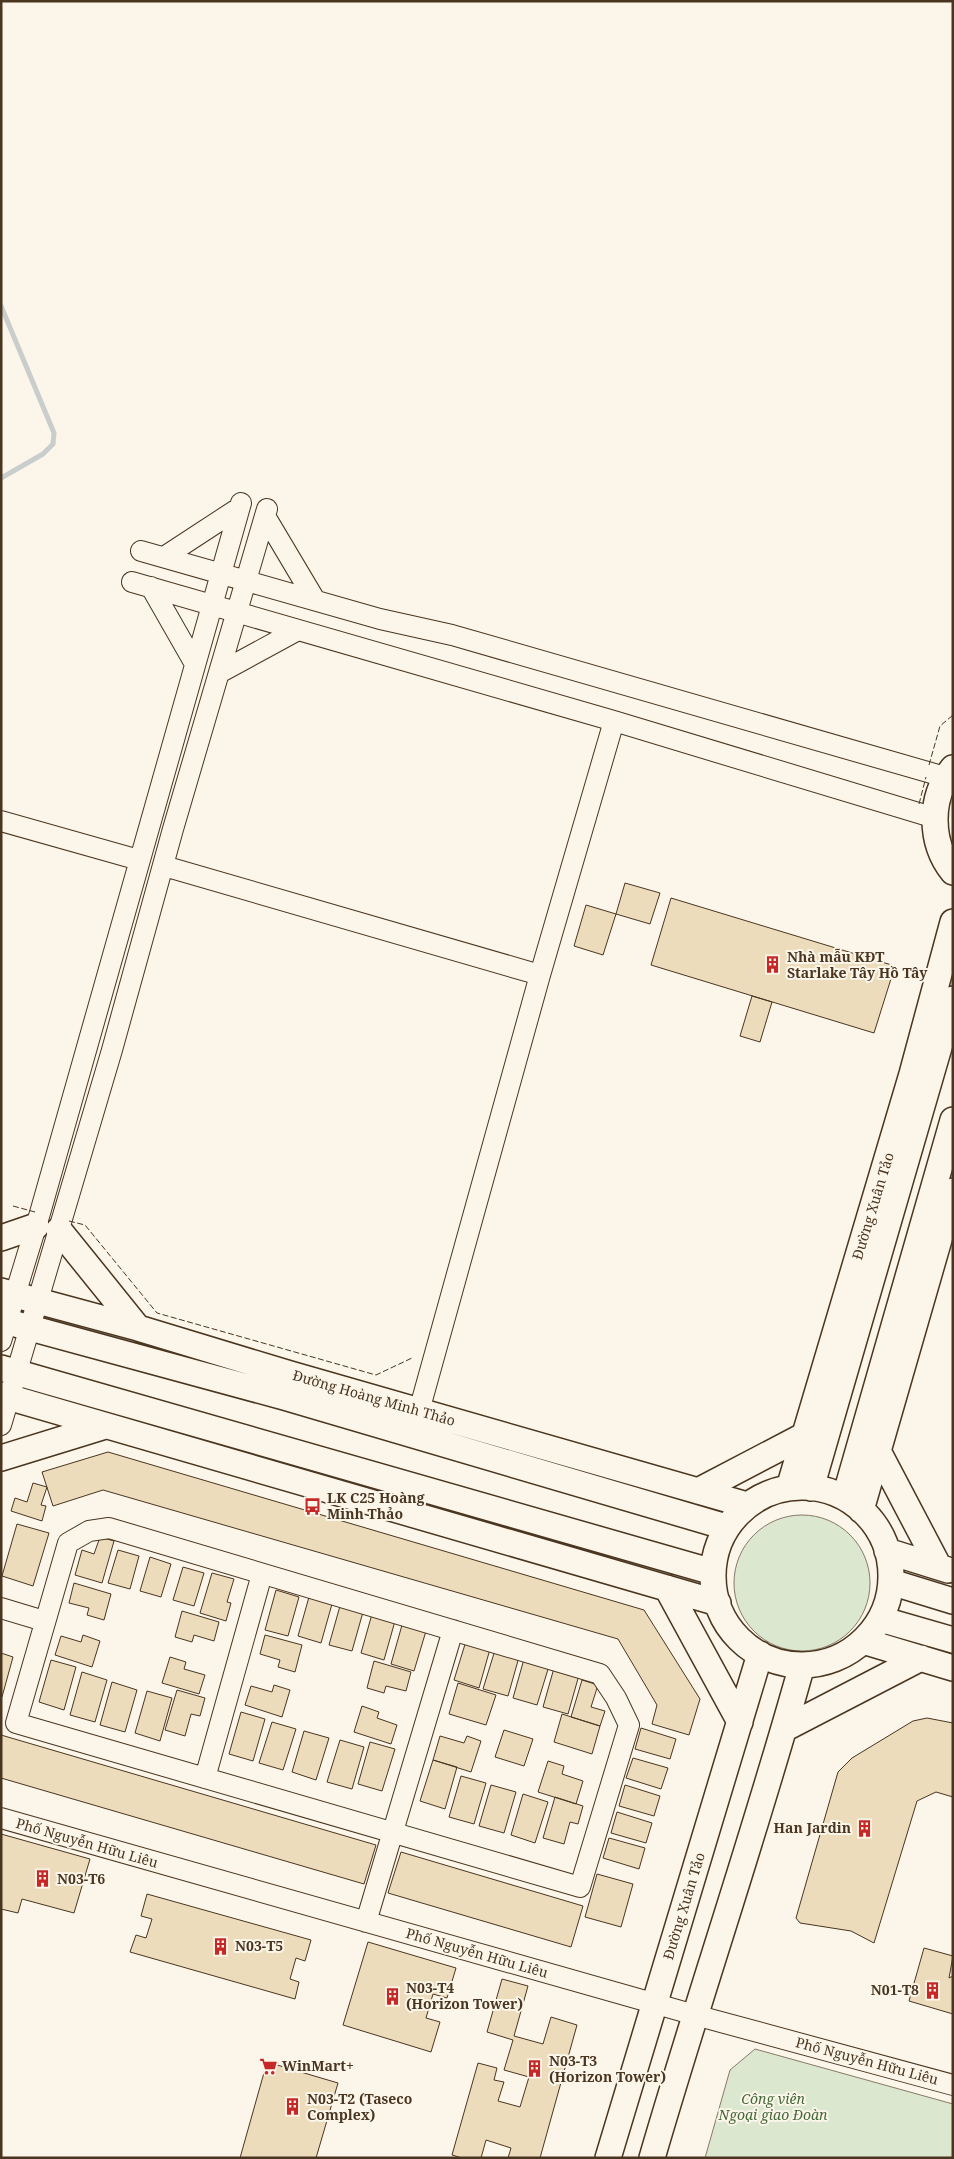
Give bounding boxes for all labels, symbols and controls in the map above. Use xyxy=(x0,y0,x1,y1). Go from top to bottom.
place label: Nhà mẫu KĐT Starlake Tây Hồ Tây xyxy=(787,947,928,982)
building icon: Nhà mẫu KĐT Starlake Tây Hồ Tây xyxy=(763,955,783,975)
street label: Đường Xuân Tảo xyxy=(847,1150,898,1262)
street label: Đường Hoàng Minh Thảo xyxy=(291,1365,458,1430)
place label: LK C25 Hoàng Minh Thảo xyxy=(327,1488,425,1523)
bus stop icon: LK C25 Hoàng Minh Thảo xyxy=(303,1496,323,1516)
street label: Phố Nguyễn Hữu Liêu xyxy=(14,1813,160,1872)
place label: Han Jardin xyxy=(774,1818,851,1837)
building icon: Han Jardin xyxy=(855,1818,875,1838)
street label: Đường Xuân Tảo xyxy=(658,1850,709,1962)
building icon: N03-T6 xyxy=(33,1869,53,1889)
place label: N03-T6 xyxy=(57,1869,105,1888)
street label: Phố Nguyễn Hữu Liêu xyxy=(404,1923,550,1982)
building icon: N03-T5 xyxy=(211,1936,231,1956)
place label: N03-T5 xyxy=(235,1936,283,1955)
place label: N03-T4 (Horizon Tower) xyxy=(406,1978,523,2013)
place label: N01-T8 xyxy=(871,1980,919,1999)
building icon: N01-T8 xyxy=(923,1980,943,2000)
building icon: N03-T4 (Horizon Tower) xyxy=(382,1986,402,2006)
street label: Phố Nguyễn Hữu Liêu xyxy=(794,2032,941,2089)
place label: N03-T3 (Horizon Tower) xyxy=(549,2051,666,2086)
supermarket icon: WinMart+ xyxy=(258,2056,278,2076)
place label: WinMart+ xyxy=(282,2056,354,2075)
building icon: N03-T3 (Horizon Tower) xyxy=(525,2059,545,2079)
place label: N03-T2 (Taseco Complex) xyxy=(307,2089,412,2124)
park label: Công viên Ngoại giao Đoàn xyxy=(717,2089,828,2124)
building icon: N03-T2 (Taseco Complex) xyxy=(283,2097,303,2117)

